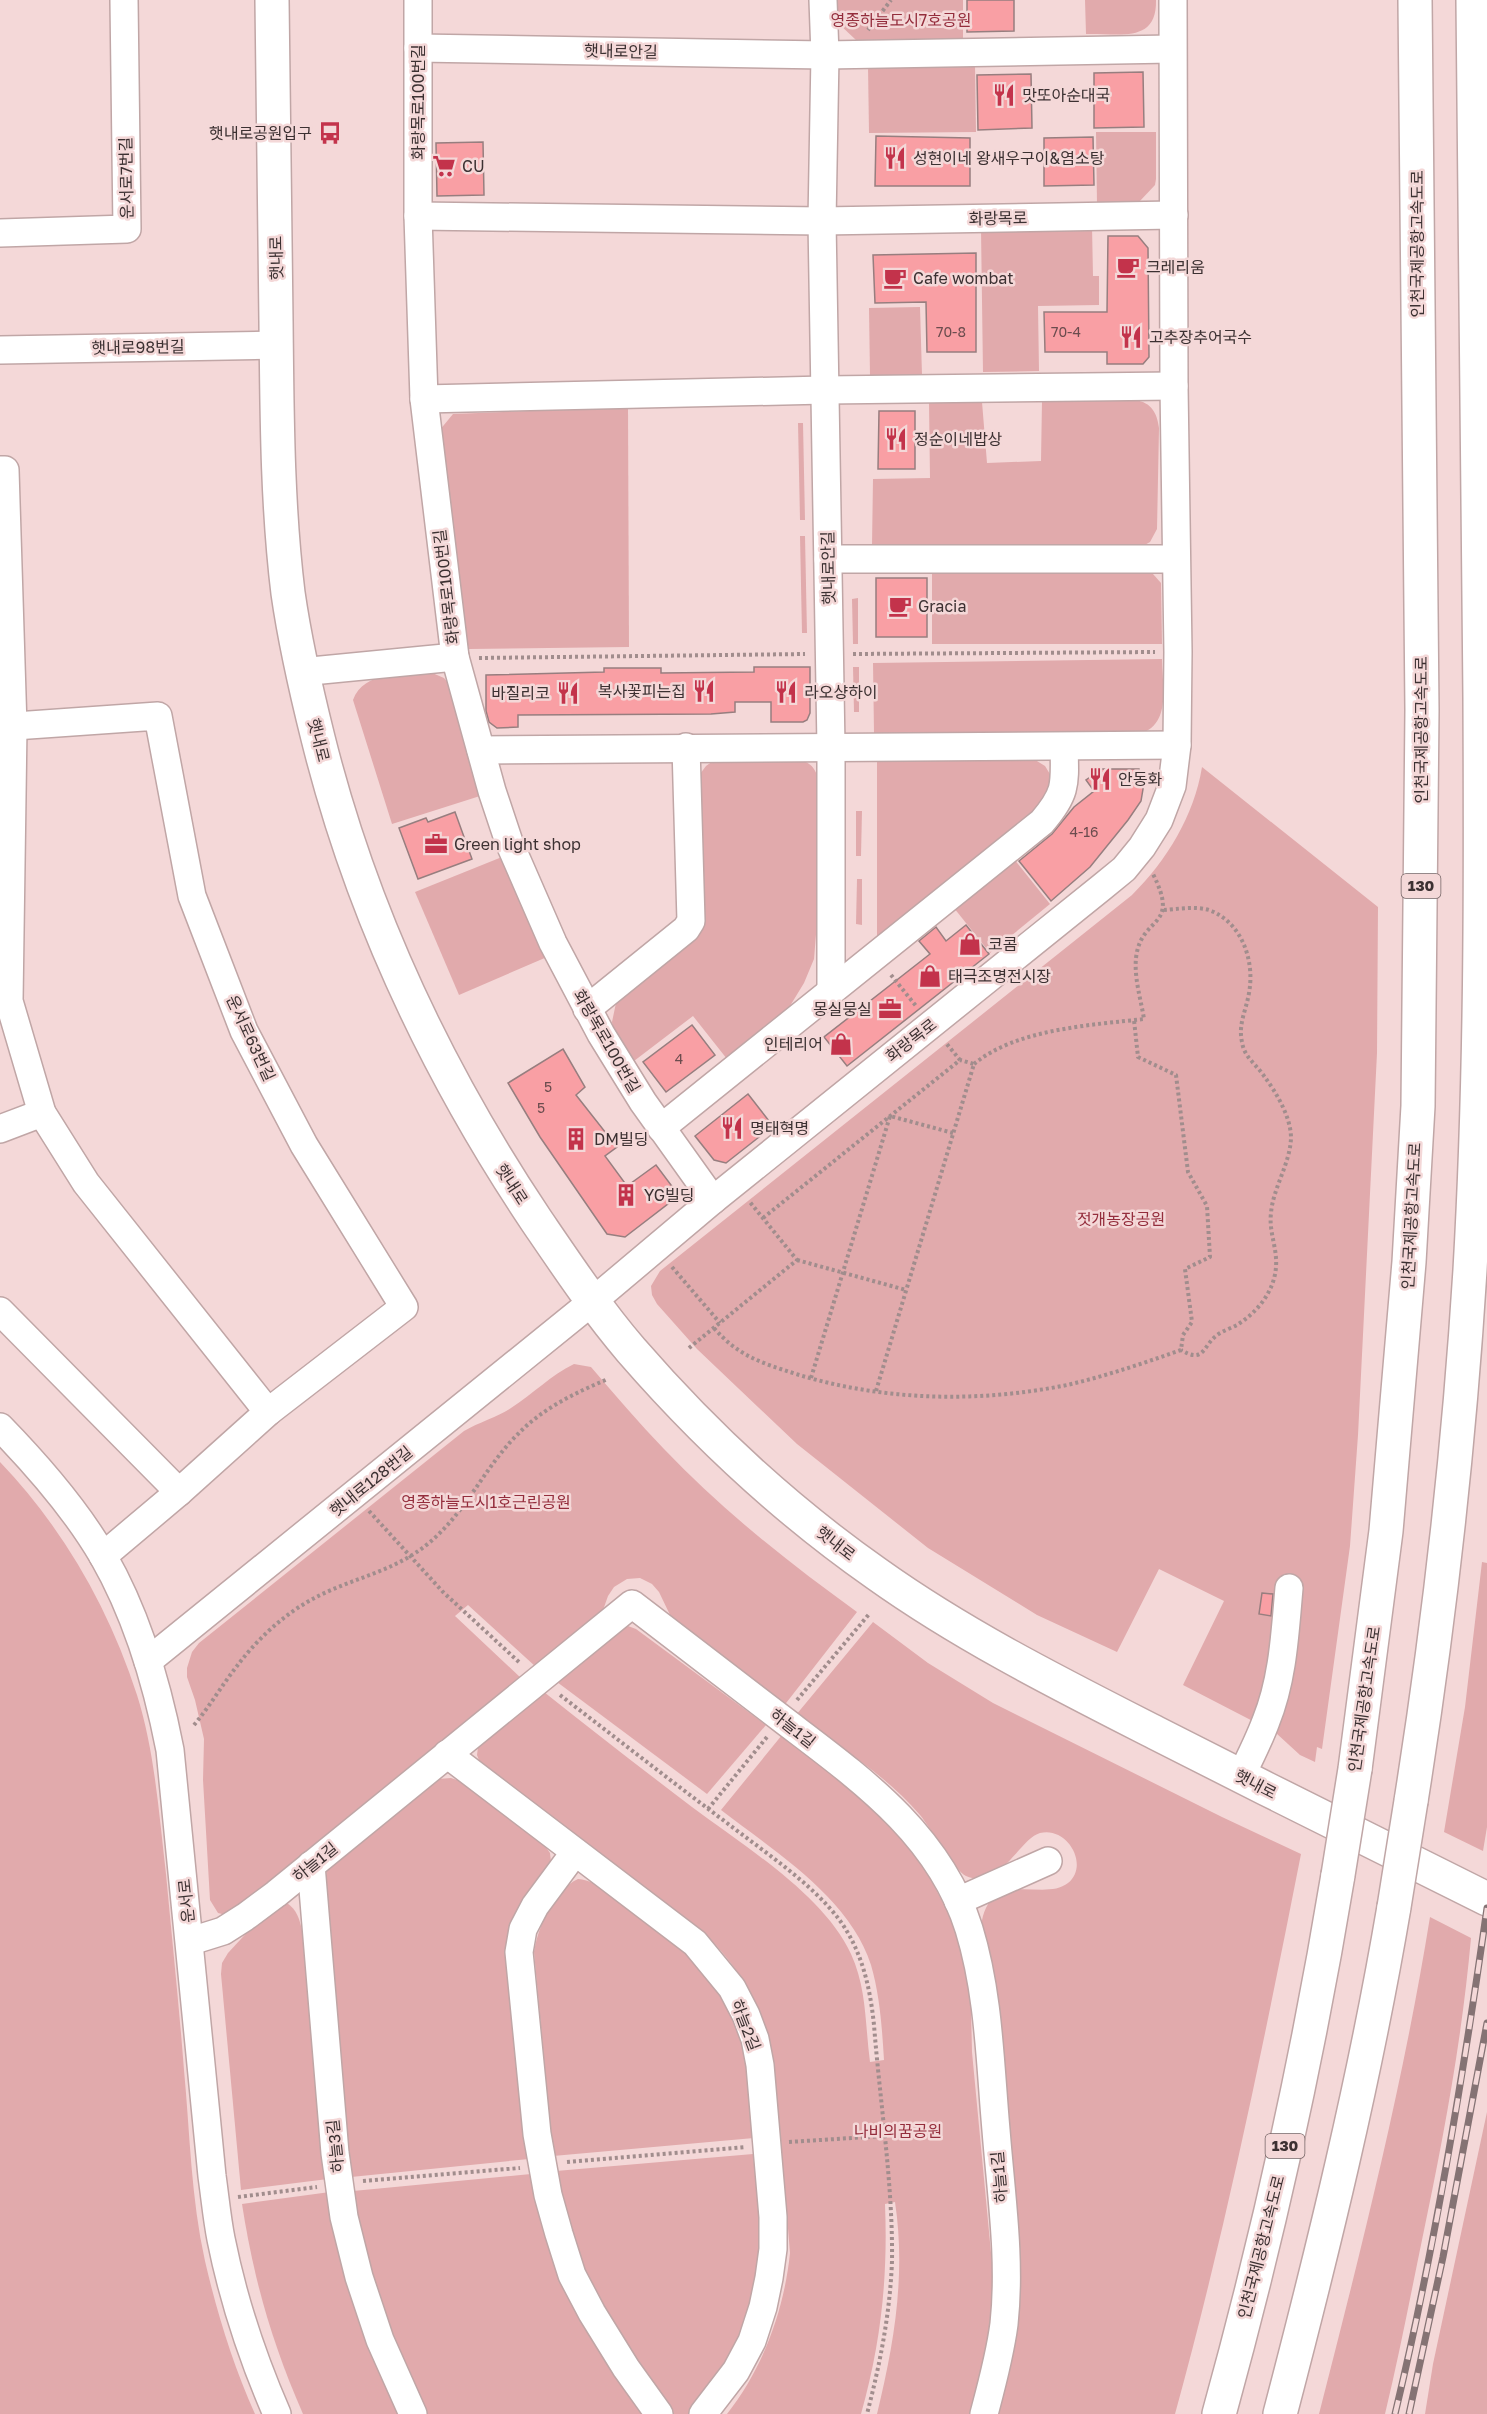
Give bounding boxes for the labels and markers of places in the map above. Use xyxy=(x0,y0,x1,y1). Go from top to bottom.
restaurant icon: 맛또아순대국 xyxy=(991,82,1017,108)
place label: 맛또아순대국 xyxy=(1022,85,1110,105)
bus stop icon: 햇내로공원입구 xyxy=(317,120,343,146)
place label: 햇내로공원입구 xyxy=(209,123,312,143)
restaurant icon: 성현이네 왕새우구이&염소탕 xyxy=(882,145,908,171)
place label: 성현이네 왕새우구이&염소탕 xyxy=(913,148,1105,168)
supermarket icon: CU xyxy=(431,153,457,179)
place label: CU xyxy=(462,156,485,176)
cafe icon: 크레리움 xyxy=(1115,254,1141,280)
place label: 크레리움 xyxy=(1146,257,1205,277)
cafe icon: Cafe wombat xyxy=(882,265,908,291)
place label: Cafe wombat xyxy=(913,268,1014,288)
restaurant icon: 고추장추어국수 xyxy=(1118,324,1144,350)
place label: 고추장추어국수 xyxy=(1149,327,1252,347)
restaurant icon: 정순이네밥상 xyxy=(883,426,909,452)
place label: 정순이네밥상 xyxy=(914,429,1003,449)
cafe icon: Gracia xyxy=(887,593,913,619)
place label: Gracia xyxy=(918,596,966,616)
restaurant icon: 복사꽃피는집 xyxy=(691,678,717,704)
restaurant icon: 라오샹하이 xyxy=(773,679,799,705)
restaurant icon: 바질리코 xyxy=(555,680,581,706)
place label: 복사꽃피는집 xyxy=(598,681,686,701)
place label: 라오샹하이 xyxy=(804,682,878,702)
place label: 바질리코 xyxy=(491,683,550,703)
restaurant icon: 안동화 xyxy=(1087,766,1113,792)
place label: 안동화 xyxy=(1118,769,1162,789)
office icon: Green light shop xyxy=(423,831,449,857)
place label: Green light shop xyxy=(454,834,581,854)
shop icon: 코콤 xyxy=(957,931,983,957)
place label: 코콤 xyxy=(988,934,1017,954)
shop icon: 태극조명전시장 xyxy=(917,963,943,989)
place label: 태극조명전시장 xyxy=(948,966,1051,986)
office icon: 몽실뭉실 xyxy=(877,996,903,1022)
place label: 몽실뭉실 xyxy=(813,999,872,1019)
shop icon: 인테리어 xyxy=(828,1031,854,1057)
place label: 인테리어 xyxy=(764,1034,823,1054)
restaurant icon: 명태혁명 xyxy=(719,1115,745,1141)
place label: 명태혁명 xyxy=(750,1118,809,1138)
building icon: DM빌딩 xyxy=(563,1126,589,1152)
place label: DM빌딩 xyxy=(594,1129,648,1149)
building icon: YG빌딩 xyxy=(613,1182,639,1208)
place label: YG빌딩 xyxy=(644,1185,694,1205)

